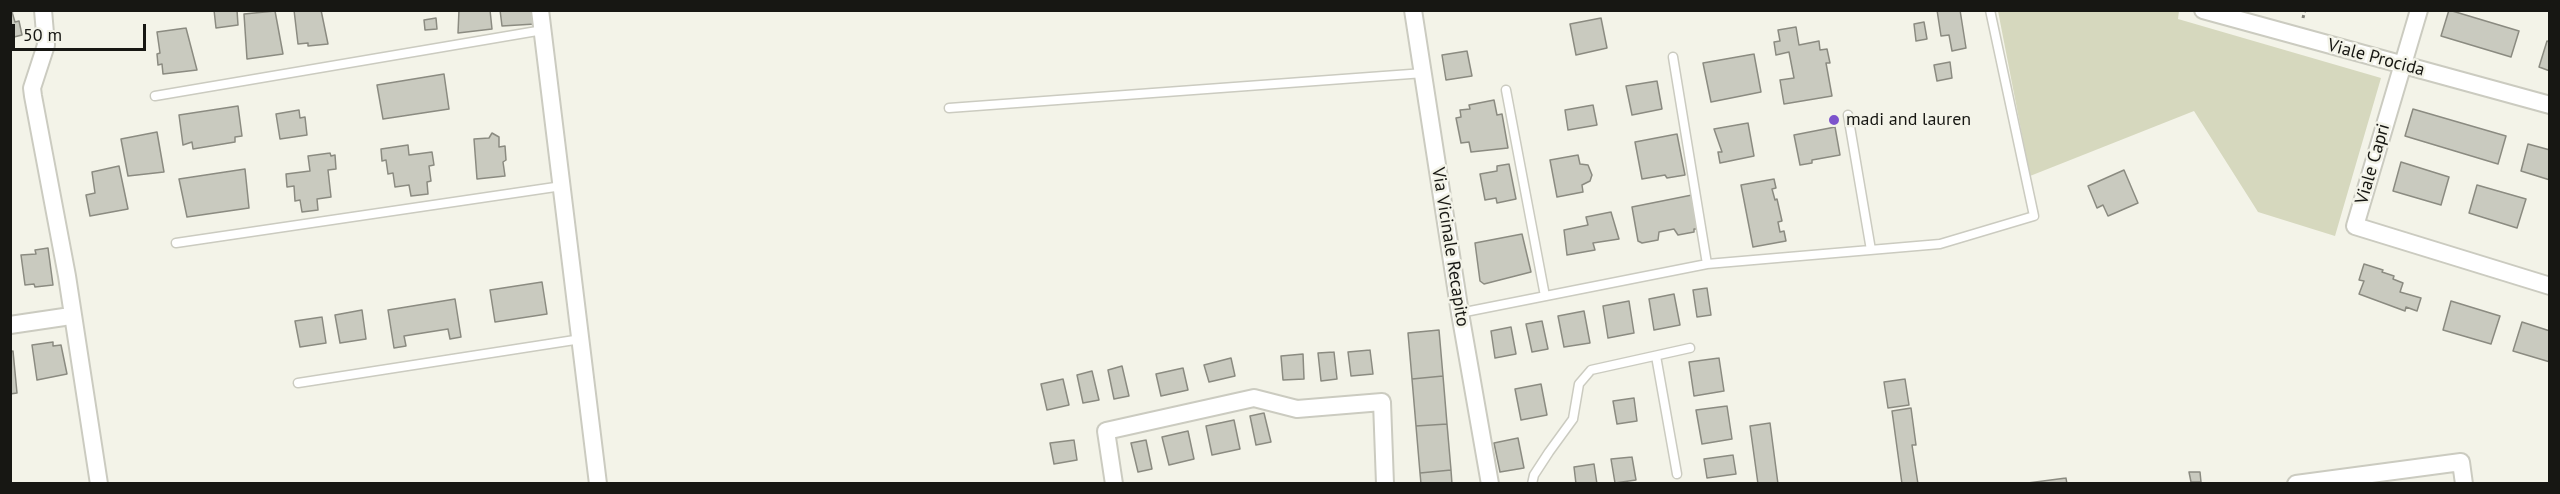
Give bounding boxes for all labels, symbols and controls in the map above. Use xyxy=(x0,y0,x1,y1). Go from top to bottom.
scale bar xyxy=(15,12,148,50)
text: 50 m xyxy=(23,23,62,46)
street label: Viale Procida xyxy=(2325,35,2427,81)
place label: madi and lauren xyxy=(1846,109,1971,131)
marker: madi and lauren xyxy=(1827,113,1841,127)
street label: Viale Capri xyxy=(2351,121,2395,207)
street label: Via Vicinale Recapito xyxy=(1427,166,1473,328)

